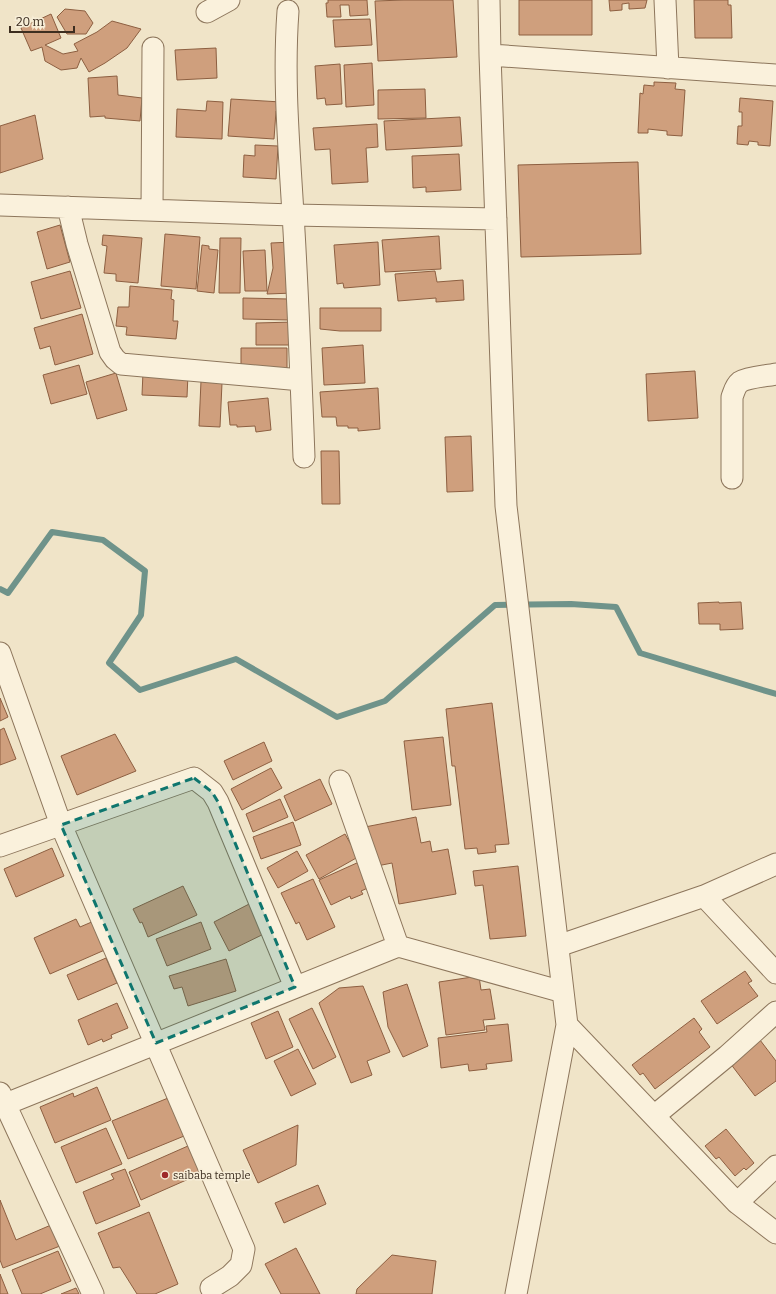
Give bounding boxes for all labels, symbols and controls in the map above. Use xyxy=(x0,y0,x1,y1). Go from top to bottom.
scale bar xyxy=(10,8,74,34)
text: 20 m xyxy=(16,15,45,29)
place label: saibaba temple xyxy=(173,1169,251,1182)
marker: saibaba temple xyxy=(160,1170,170,1180)

